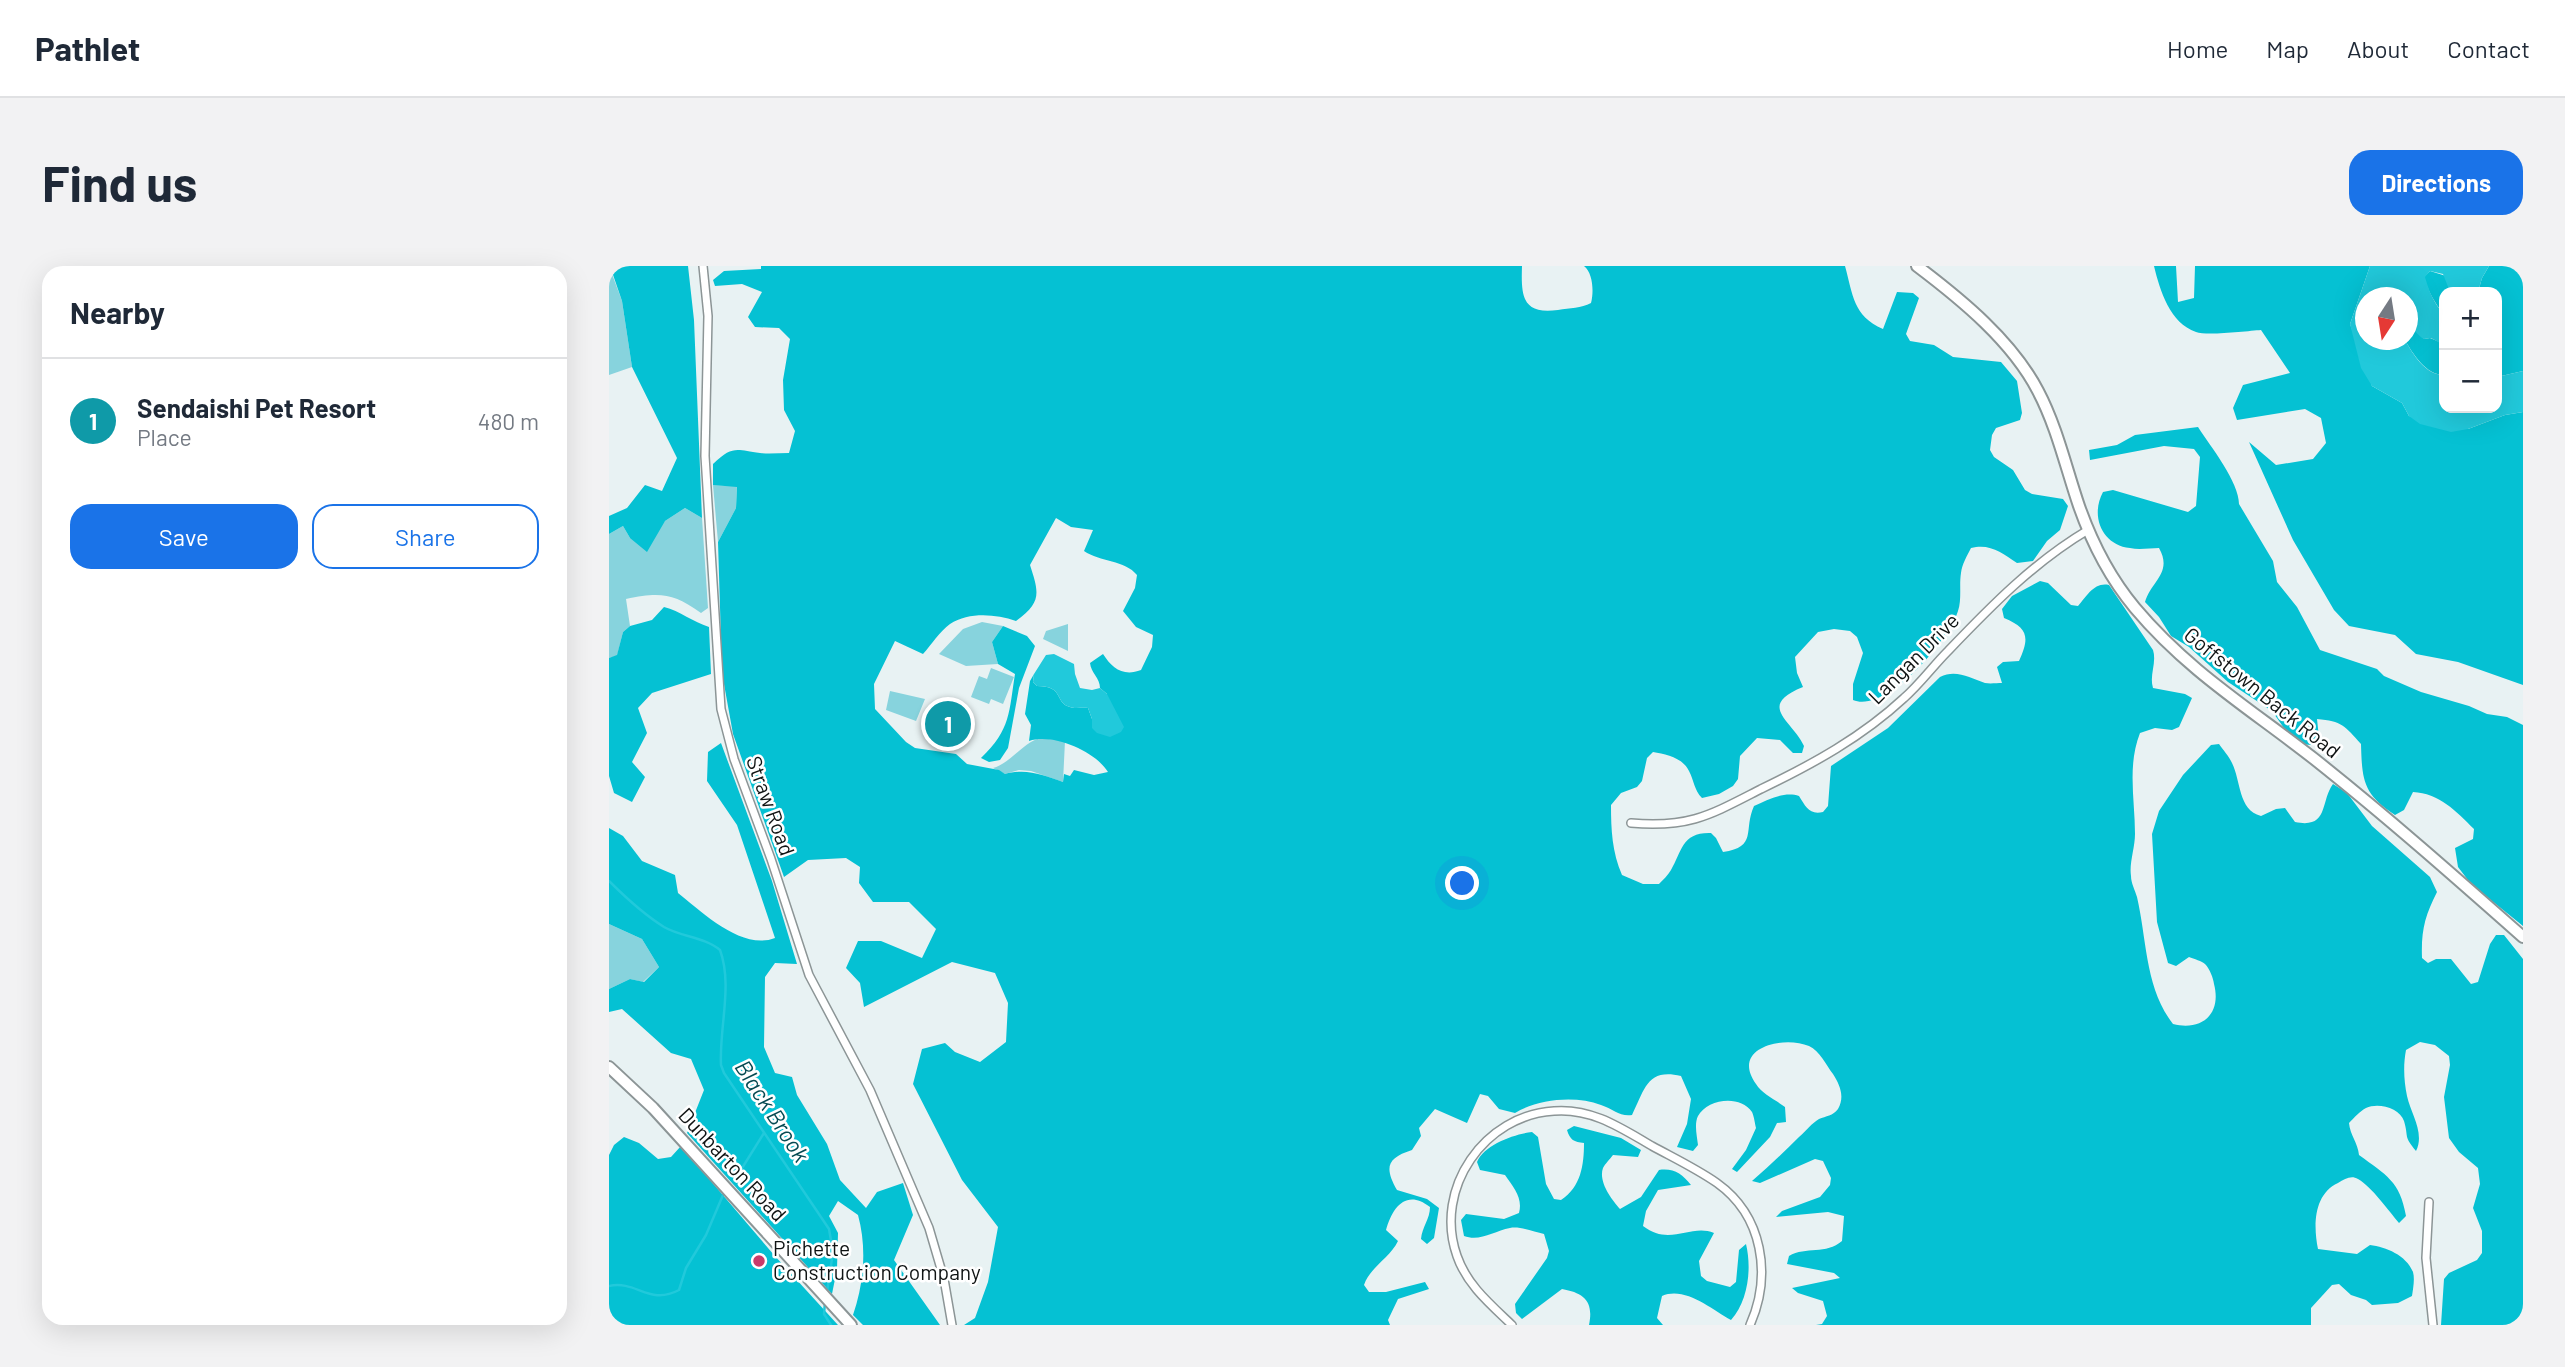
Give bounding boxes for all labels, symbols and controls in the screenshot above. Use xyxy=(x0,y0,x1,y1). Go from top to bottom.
text: Pathlet xyxy=(35,28,140,68)
text: Home xyxy=(2167,34,2228,63)
text: Map xyxy=(2266,34,2309,63)
text: About xyxy=(2347,34,2409,63)
text: Contact xyxy=(2447,34,2530,63)
button: Directions xyxy=(2349,150,2523,215)
text: Find us xyxy=(42,153,197,212)
north arrow xyxy=(2355,287,2418,350)
map controls xyxy=(2439,287,2502,413)
button: + xyxy=(2439,287,2502,350)
text: Nearby xyxy=(70,294,165,330)
button: − xyxy=(2439,350,2502,413)
text: Sendaishi Pet Resort xyxy=(137,392,376,423)
text: 1 xyxy=(89,407,97,435)
text: 480 m xyxy=(478,407,539,435)
text: Place xyxy=(137,423,192,451)
button: Save xyxy=(70,504,298,569)
button: Share xyxy=(312,504,539,569)
street label: Langan Drive xyxy=(1862,607,1964,709)
street label: Goffstown Back Road xyxy=(2180,621,2346,763)
pin: 1 xyxy=(925,698,971,750)
street label: Straw Road xyxy=(742,752,801,859)
your location xyxy=(1445,866,1479,900)
water label: Black Brook xyxy=(730,1054,816,1167)
street label: Dunbarton Road xyxy=(674,1102,792,1226)
place label: Pichette Construction Company xyxy=(773,1235,981,1284)
marker: Pichette Construction Company xyxy=(751,1253,767,1269)

